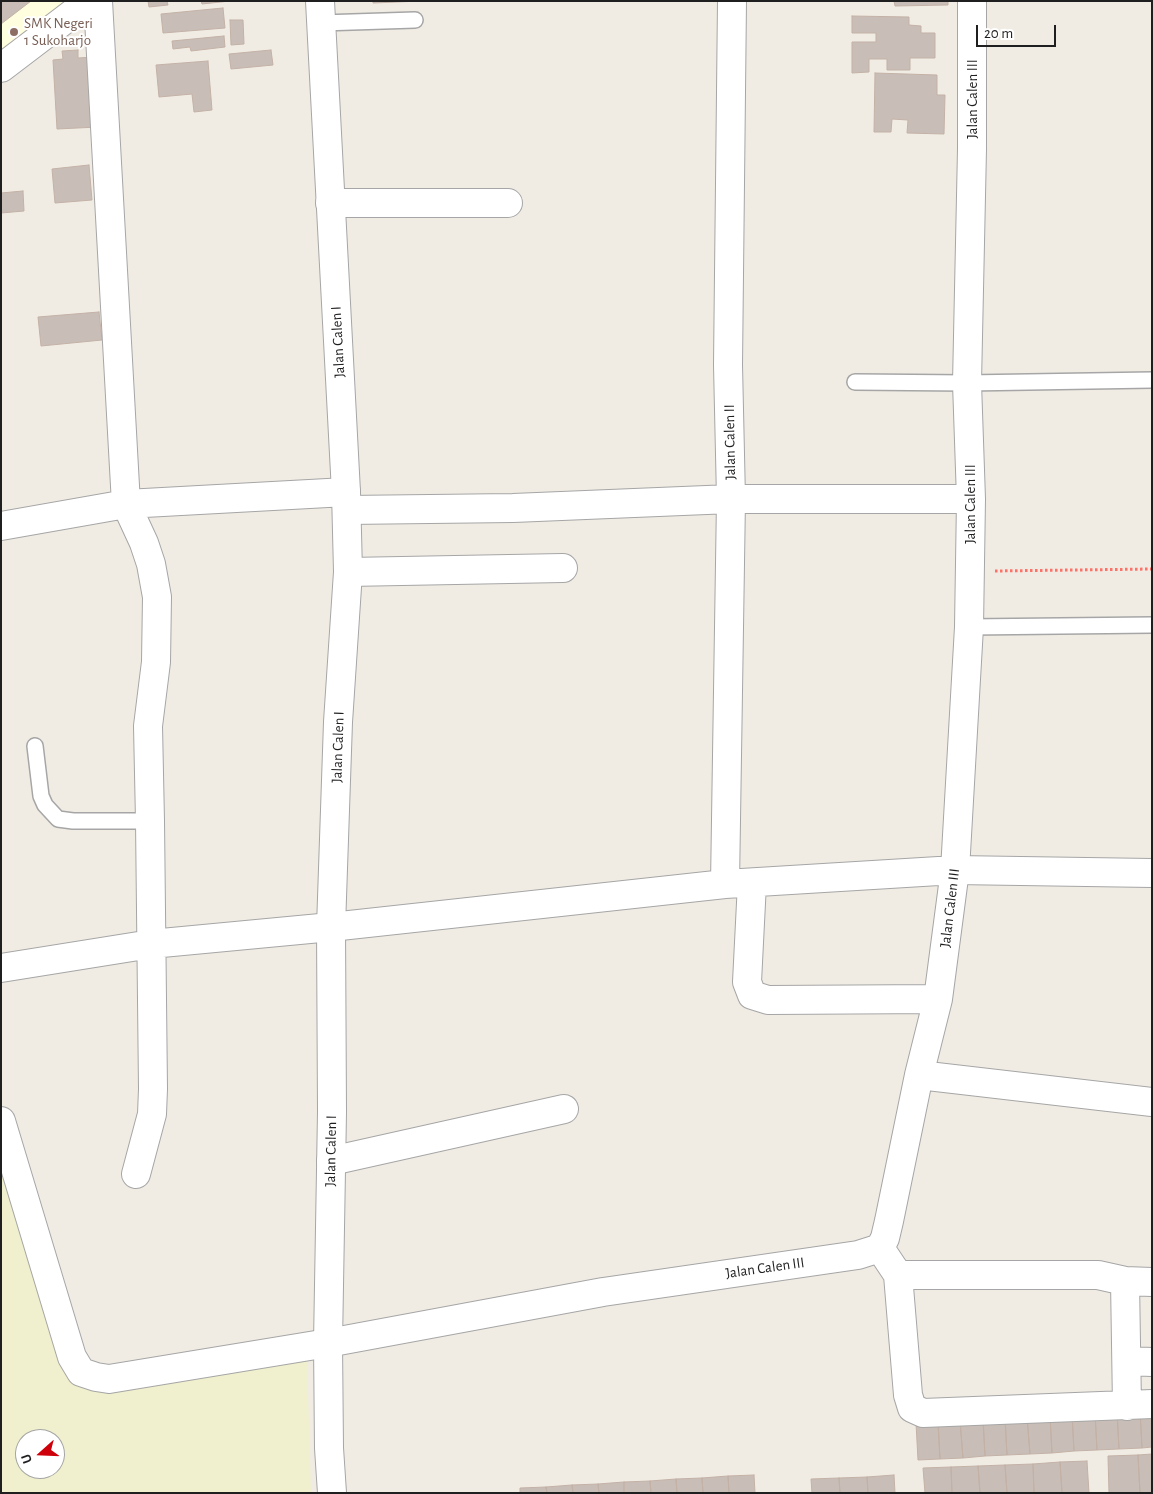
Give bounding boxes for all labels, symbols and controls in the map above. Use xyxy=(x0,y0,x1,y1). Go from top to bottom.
place label: SMK Negeri 1 Sukoharjo xyxy=(24,14,93,49)
scale bar xyxy=(978,15,1058,47)
marker: SMK Negeri 1 Sukoharjo xyxy=(8,26,20,38)
text: 20 m xyxy=(984,26,1013,41)
street label: Jalan Calen III xyxy=(963,59,981,139)
street label: Jalan Calen I xyxy=(327,306,349,378)
street label: Jalan Calen II xyxy=(720,404,740,480)
street label: Jalan Calen III xyxy=(961,464,979,544)
street label: Jalan Calen I xyxy=(328,711,348,783)
street label: Jalan Calen III xyxy=(936,867,964,949)
street label: Jalan Calen I xyxy=(321,1115,341,1187)
street label: Jalan Calen III xyxy=(724,1254,806,1282)
north arrow xyxy=(15,1429,65,1479)
text: U xyxy=(19,1452,35,1465)

